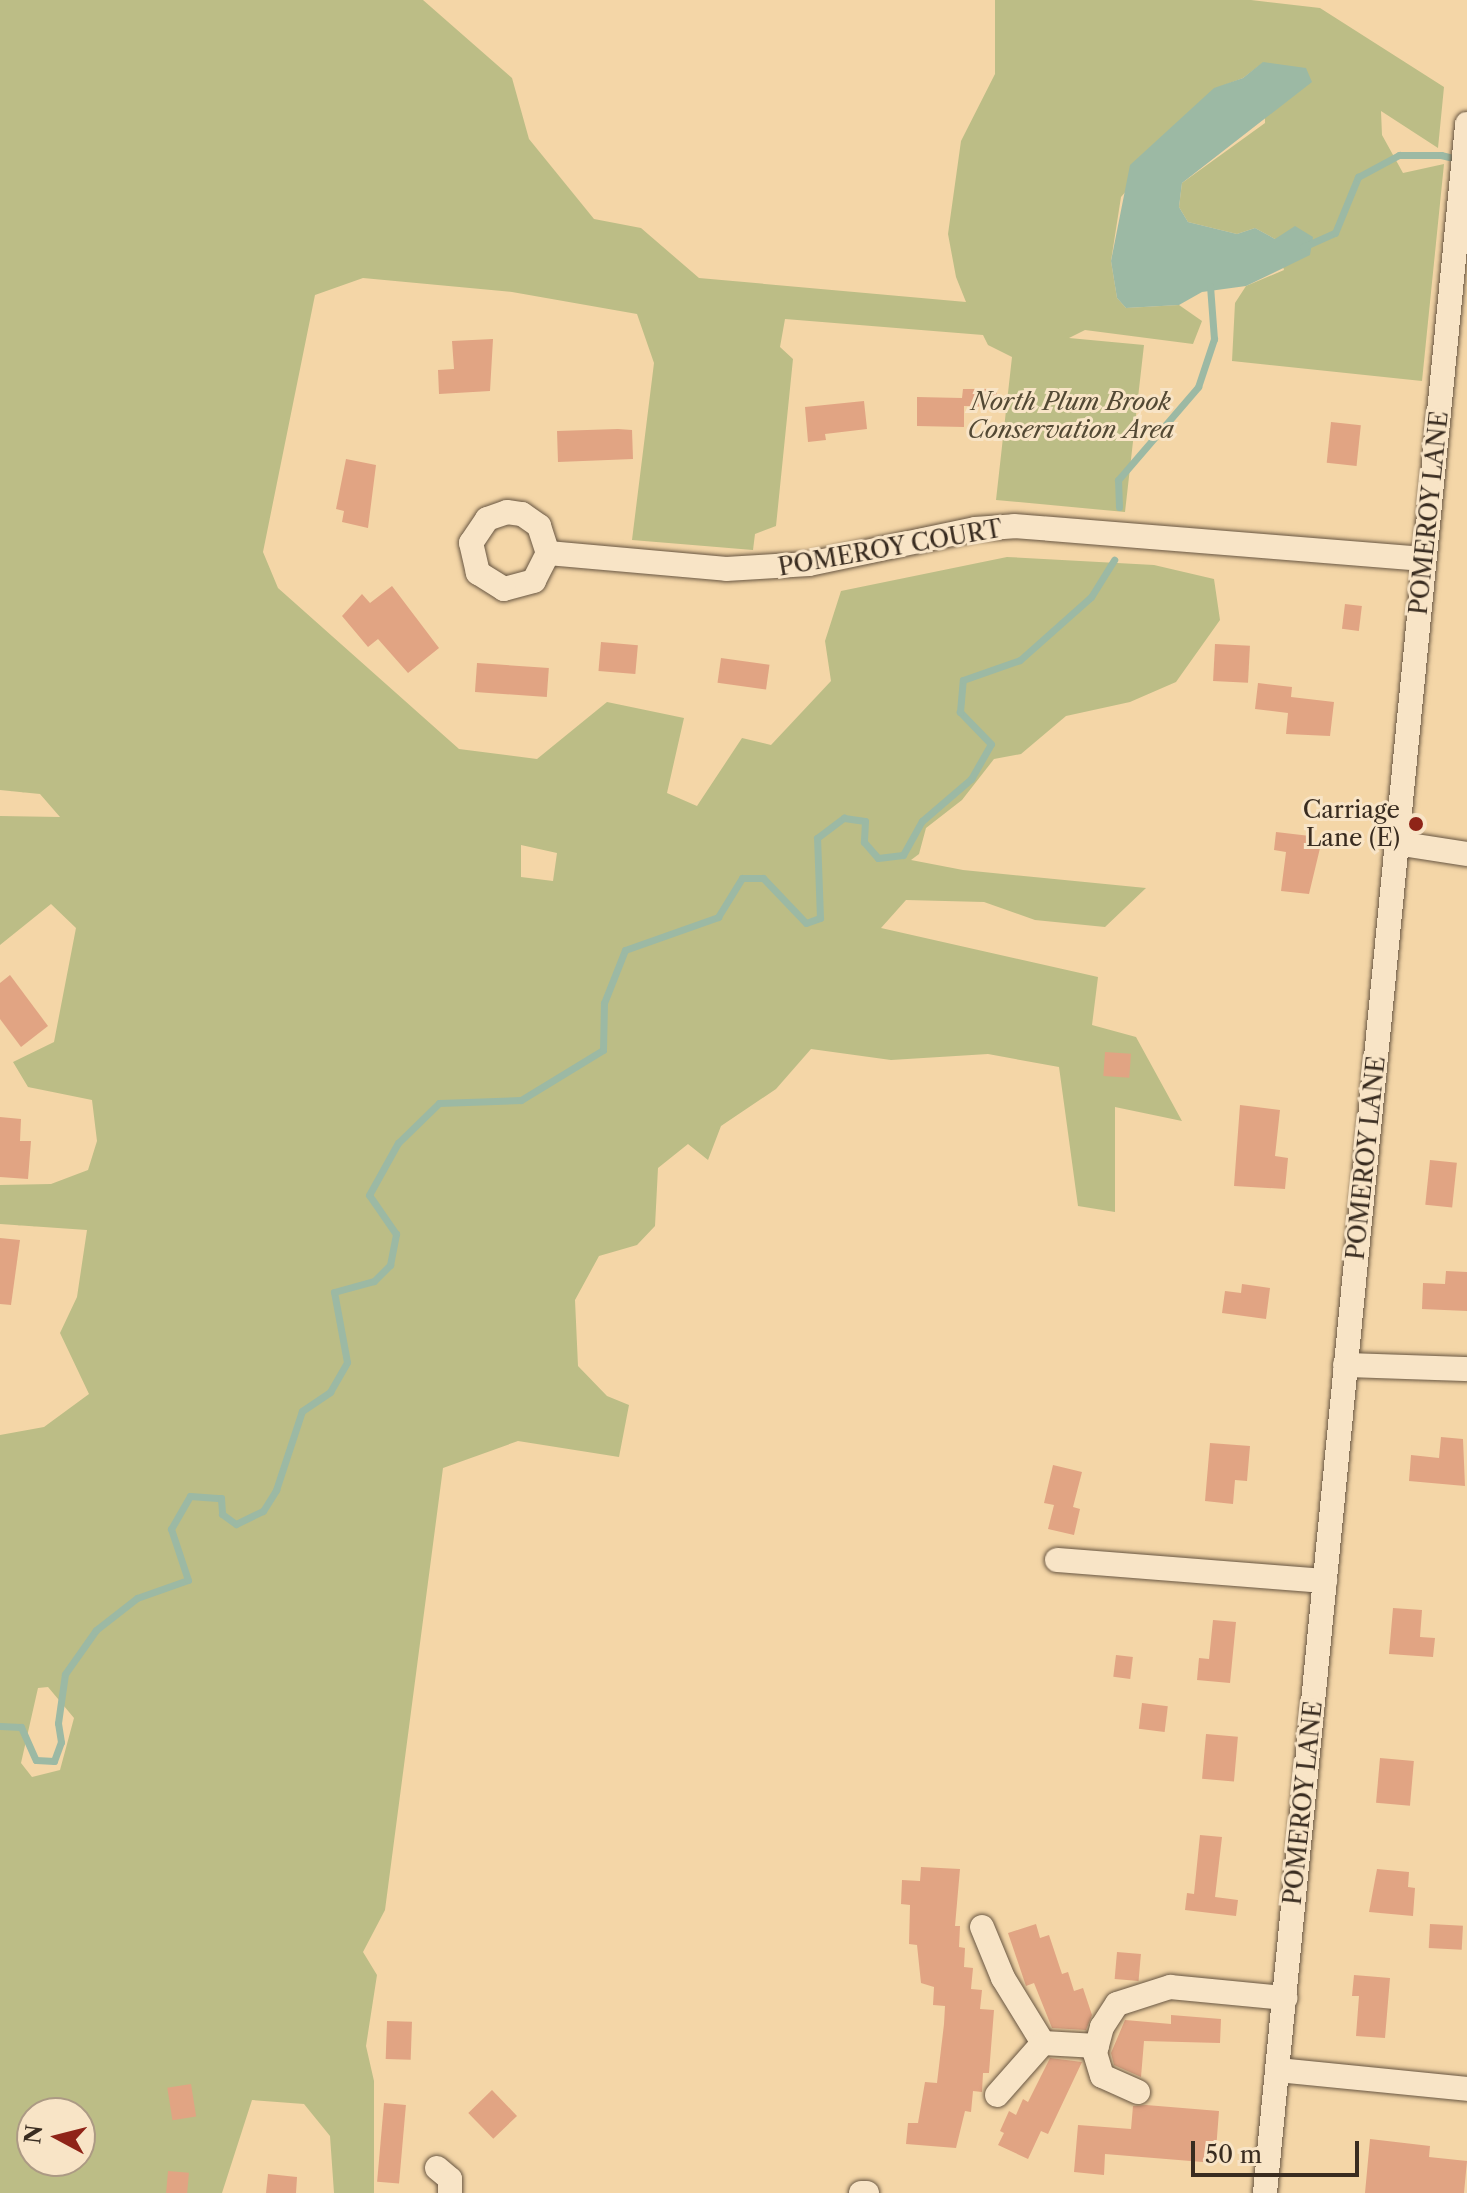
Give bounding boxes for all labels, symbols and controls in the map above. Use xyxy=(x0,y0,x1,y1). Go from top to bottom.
park label: North Plum Brook Conservation Area xyxy=(968,388,1174,444)
street label: POMEROY LANE xyxy=(1404,409,1454,617)
street label: POMEROY COURT xyxy=(775,514,1005,582)
place label: Carriage Lane (E) xyxy=(1303,796,1400,852)
marker: Carriage Lane (E) xyxy=(1407,815,1425,833)
street label: POMEROY LANE xyxy=(1341,1054,1391,1262)
street label: POMEROY LANE xyxy=(1278,1699,1328,1907)
north arrow xyxy=(16,2097,96,2177)
text: N xyxy=(19,2123,48,2145)
scale bar xyxy=(1195,2125,1363,2175)
text: 50 m xyxy=(1205,2140,1262,2169)

